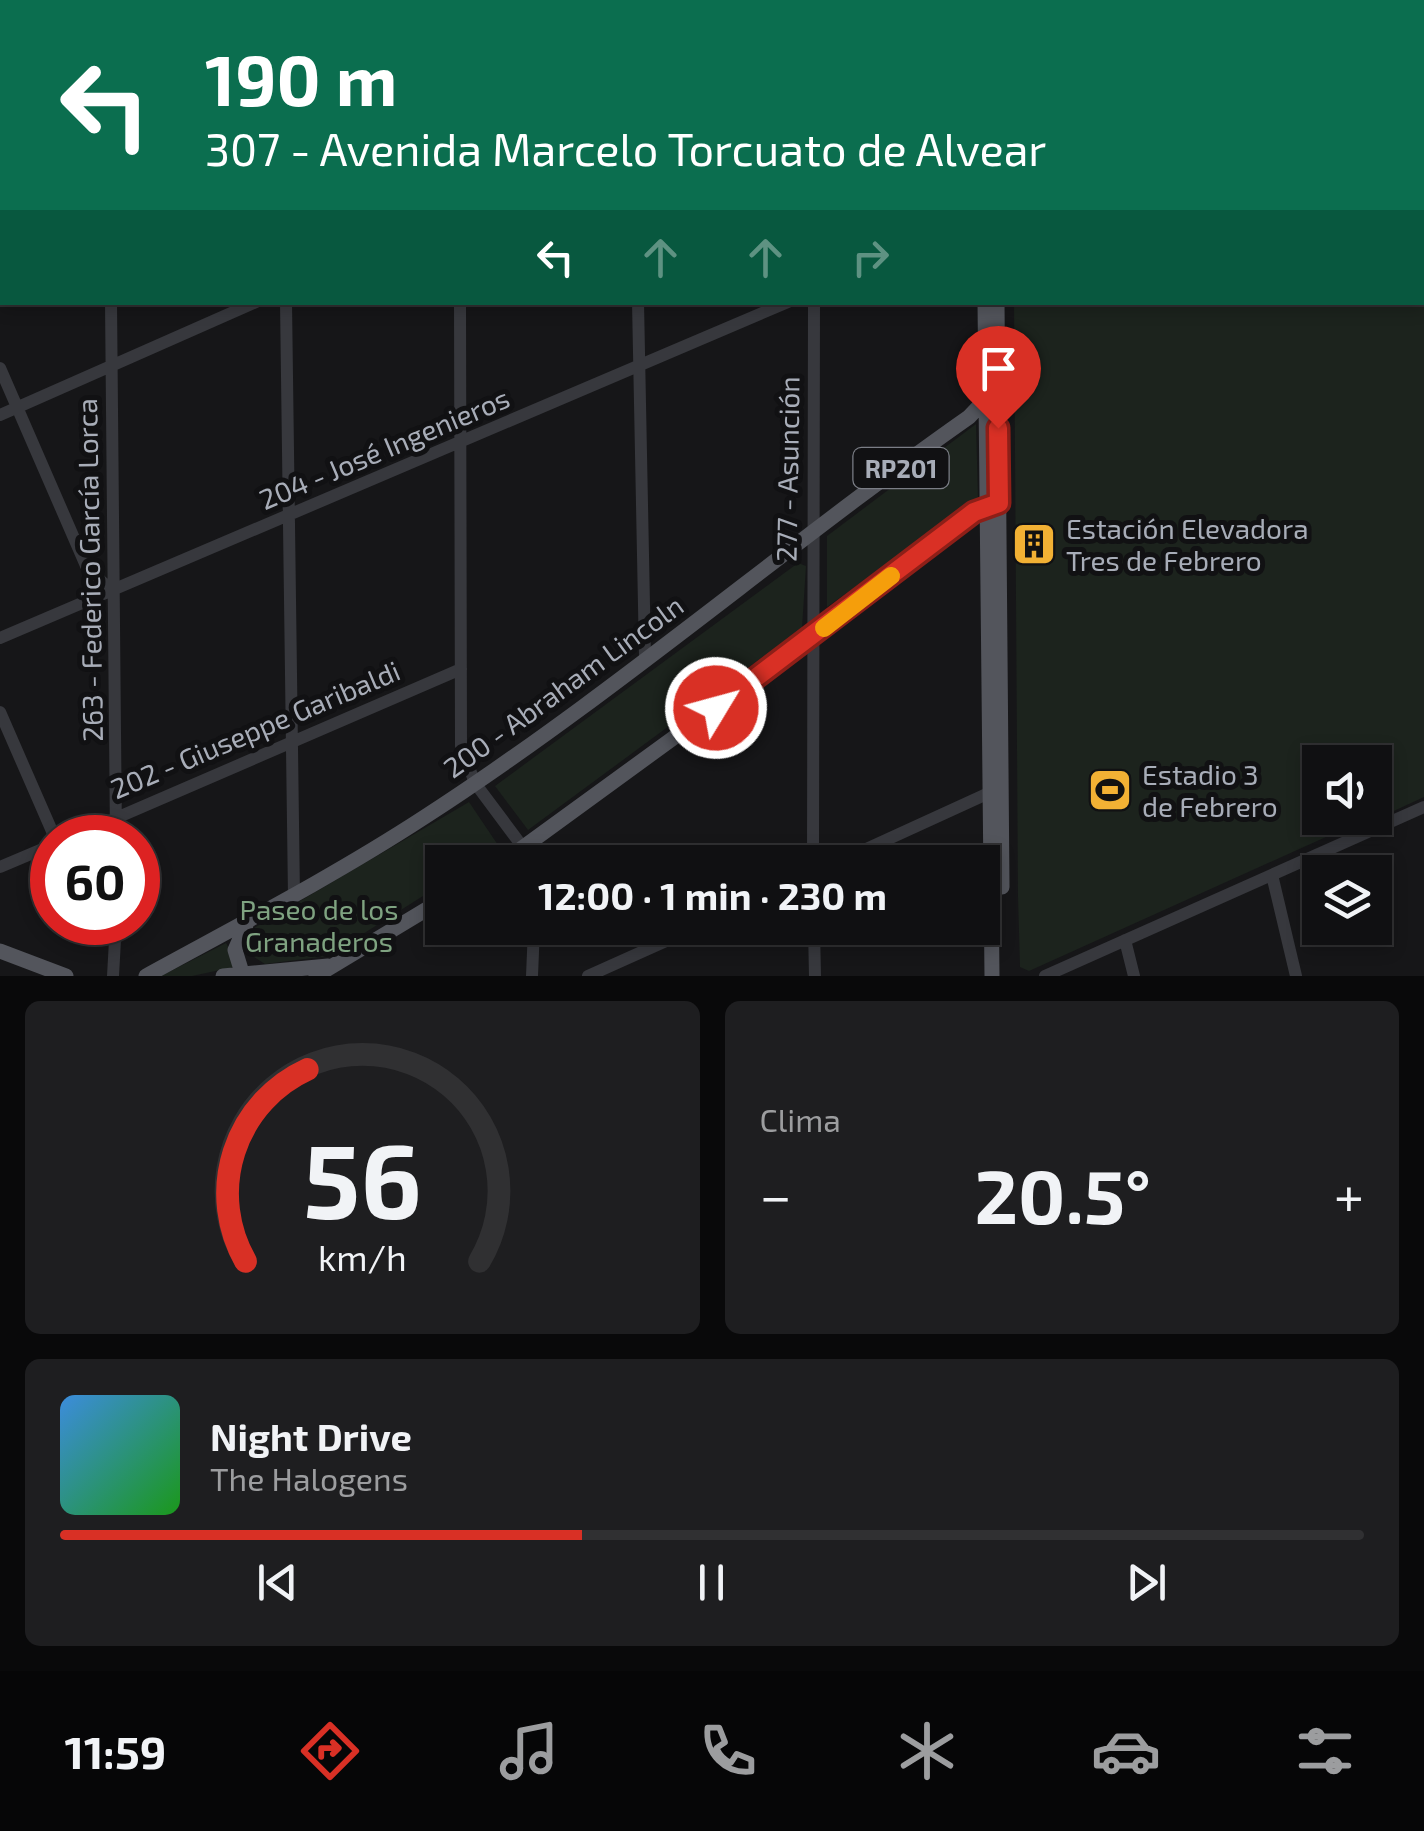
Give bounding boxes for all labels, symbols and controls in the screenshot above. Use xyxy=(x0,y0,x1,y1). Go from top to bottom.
text: 190 m xyxy=(205,36,398,120)
icon: left xyxy=(40,40,170,170)
text: 307 - Avenida Marcelo Torcuato de Alvear xyxy=(205,121,1046,175)
icon: left xyxy=(528,230,583,285)
icon: ahead xyxy=(633,230,688,285)
icon: ahead xyxy=(738,230,793,285)
icon: right xyxy=(843,230,898,285)
pin xyxy=(956,326,1041,429)
icon: arrive xyxy=(971,341,1026,396)
street label: 277 - Asunción xyxy=(768,376,806,562)
street label: 204 - José Ingenieros xyxy=(254,380,514,516)
street label: 263 - Federico García Lorca xyxy=(69,398,109,742)
road number: RP201 xyxy=(854,448,948,488)
place label: Estación Elevadora Tres de Febrero xyxy=(1066,511,1309,577)
building icon: Estación Elevadora Tres de Febrero xyxy=(1011,521,1057,567)
street label: 200 - Abraham Lincoln xyxy=(437,588,689,784)
street label: 202 - Giuseppe Garibaldi xyxy=(105,653,405,805)
position arrow xyxy=(664,656,768,760)
map controls xyxy=(1302,745,1392,945)
button: sound xyxy=(1302,745,1392,835)
place label: Estadio 3 de Febrero xyxy=(1142,757,1278,823)
sports icon: Estadio 3 de Febrero xyxy=(1087,767,1133,813)
speed limit sign: 60 xyxy=(30,815,160,945)
button: layers xyxy=(1302,855,1392,945)
text: 12:00 · 1 min · 230 m xyxy=(538,872,887,918)
park label: Paseo de los Granaderos xyxy=(240,892,398,958)
text: Clima xyxy=(760,1100,841,1138)
text: 56 xyxy=(303,1115,422,1240)
text: 20.5° xyxy=(974,1149,1151,1239)
text: − xyxy=(760,1161,792,1227)
text: + xyxy=(1334,1161,1364,1227)
text: km/h xyxy=(318,1235,407,1278)
text: Night Drive xyxy=(210,1413,412,1459)
text: The Halogens xyxy=(210,1459,408,1497)
icon: previous xyxy=(250,1555,305,1610)
icon: pause xyxy=(684,1555,739,1610)
icon: next xyxy=(1119,1555,1174,1610)
icon: directions xyxy=(295,1716,365,1786)
icon: music xyxy=(494,1716,564,1786)
icon: phone xyxy=(693,1716,763,1786)
icon: climate xyxy=(892,1716,962,1786)
icon: car xyxy=(1091,1716,1161,1786)
icon: filters xyxy=(1290,1716,1360,1786)
text: 11:59 xyxy=(64,1724,166,1778)

